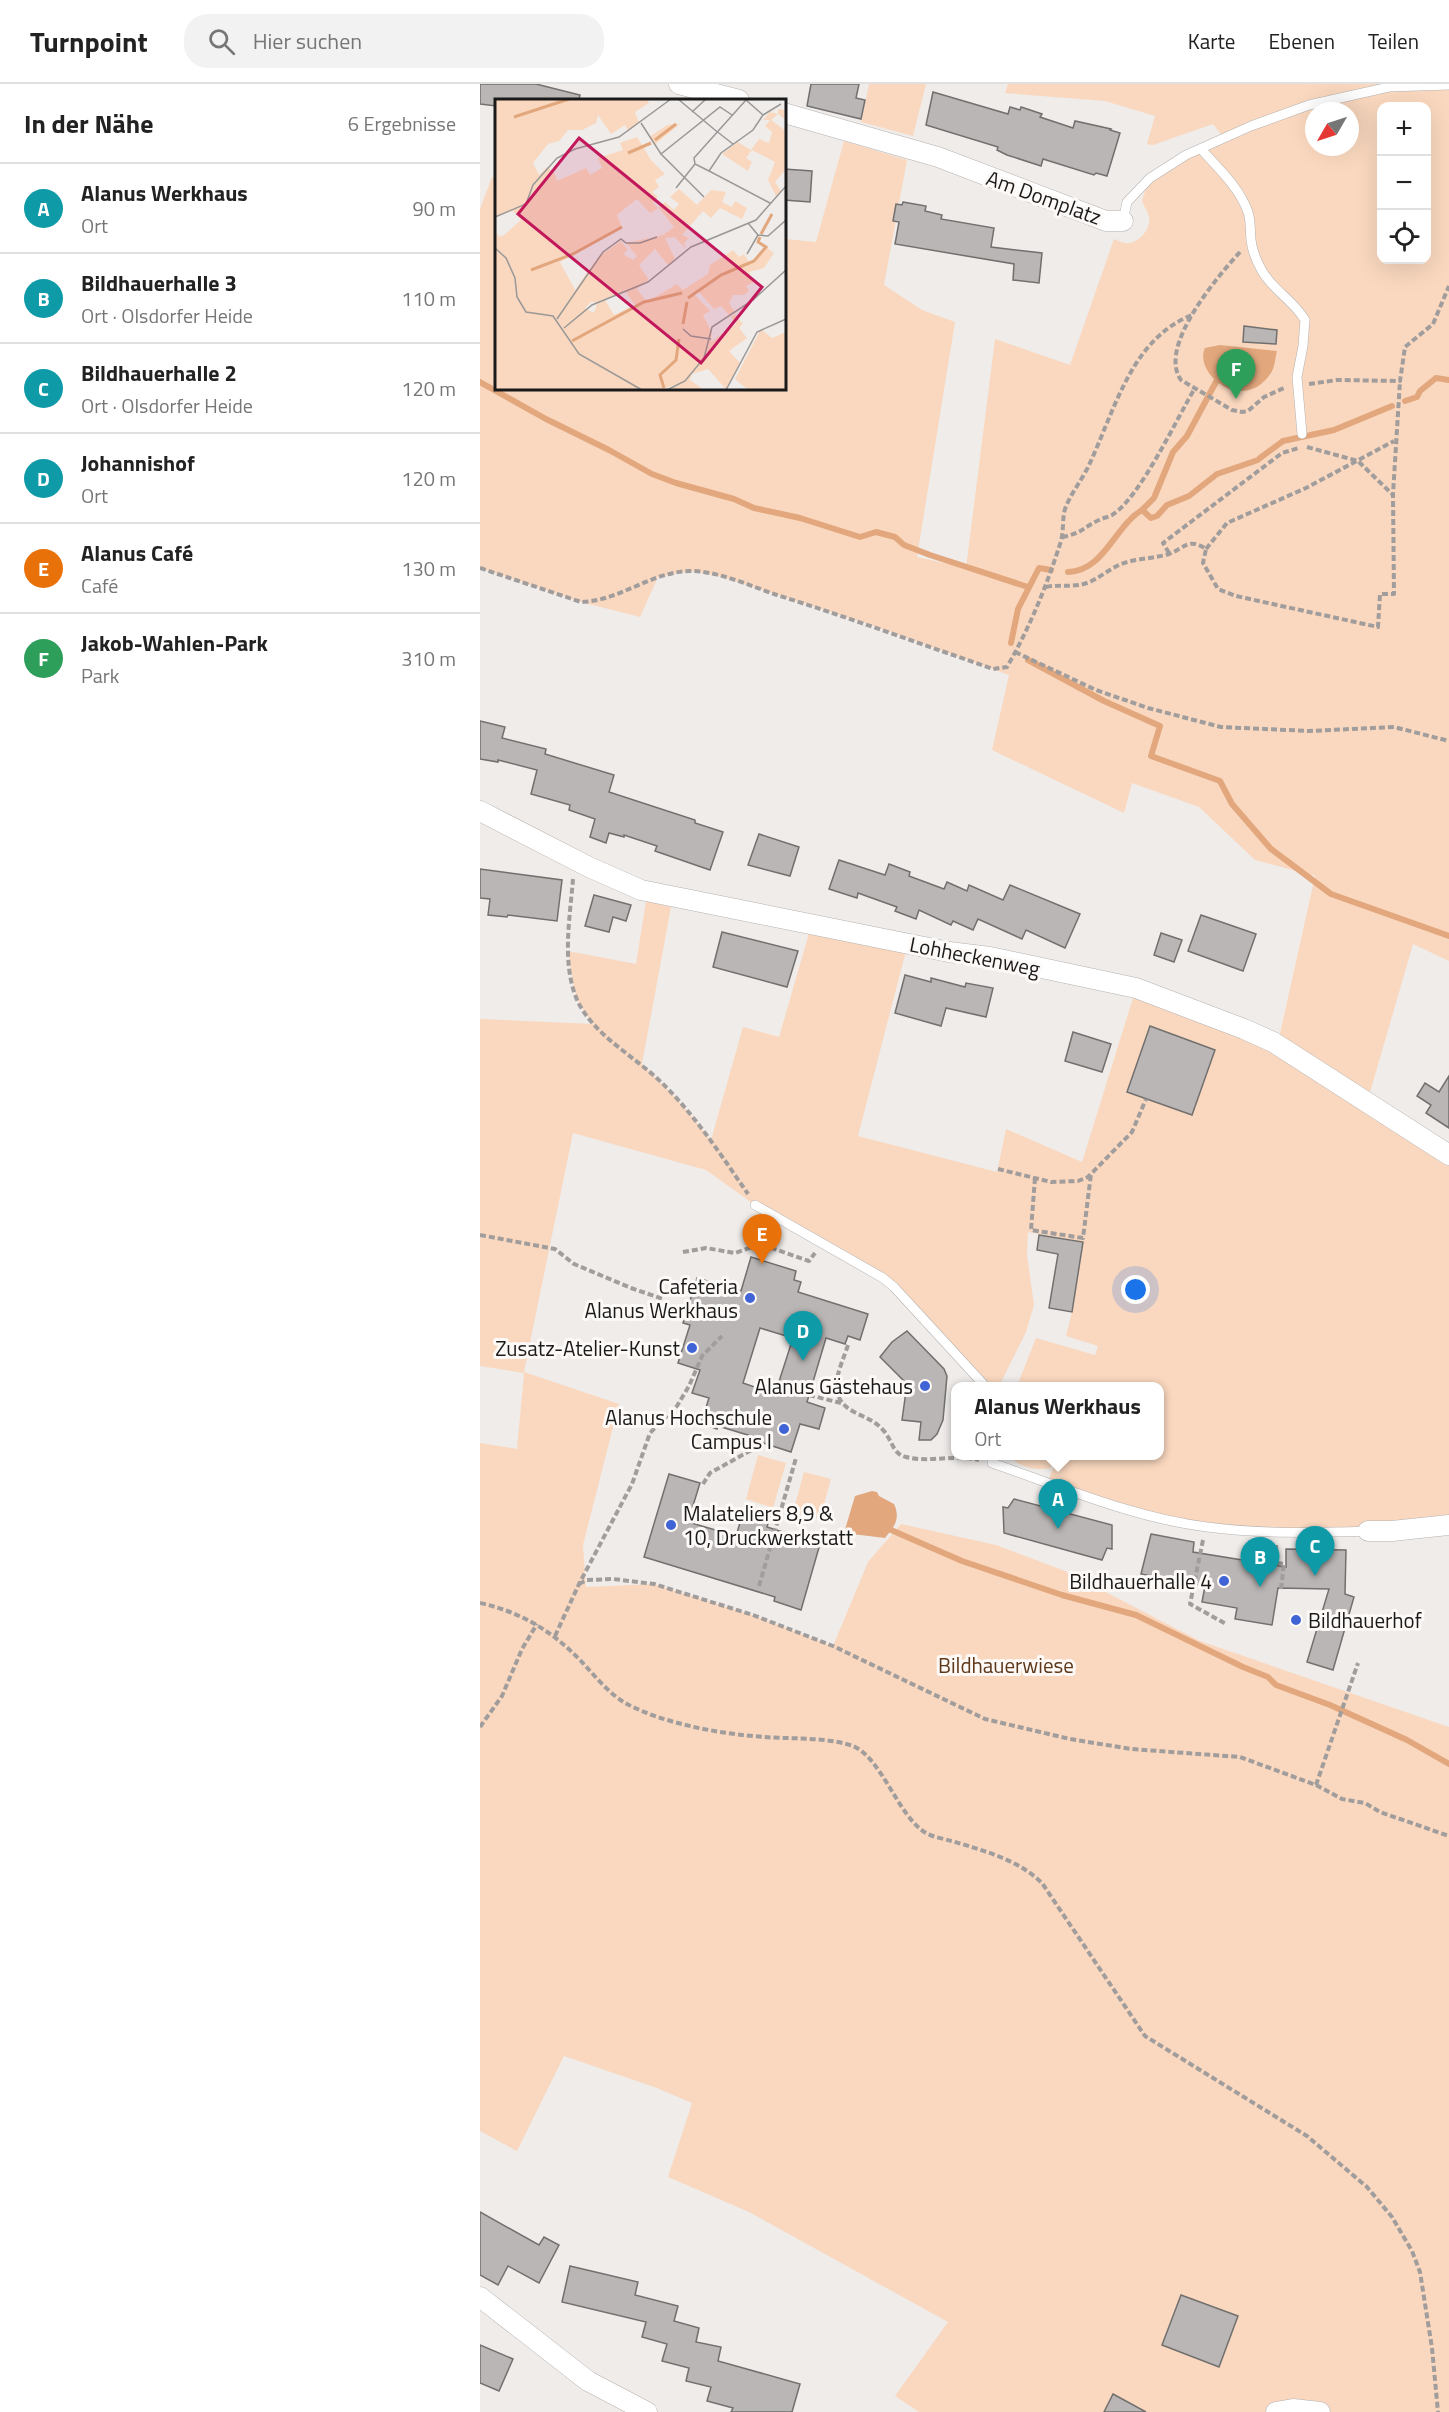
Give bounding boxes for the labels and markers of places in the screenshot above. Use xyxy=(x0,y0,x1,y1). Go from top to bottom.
pin: F xyxy=(1216,350,1256,399)
pin: E xyxy=(742,1214,782,1264)
place label: Cafeteria Alanus Werkhaus xyxy=(584,1270,738,1326)
marker: Cafeteria Alanus Werkhaus xyxy=(743,1291,757,1305)
pin: D xyxy=(784,1312,822,1361)
place label: Zusatz-Atelier-Kunst xyxy=(495,1332,681,1364)
marker: Zusatz-Atelier-Kunst xyxy=(685,1341,699,1355)
place label: Alanus Gästehaus xyxy=(754,1370,913,1402)
marker: Alanus Gästehaus xyxy=(918,1379,932,1393)
place label: Alanus Hochschule Campus I xyxy=(605,1401,772,1457)
marker: Alanus Hochschule Campus I xyxy=(777,1422,791,1436)
pin: A xyxy=(1038,1480,1078,1529)
place label: Malateliers 8,9 & 10, Druckwerkstatt xyxy=(683,1497,854,1553)
marker: Malateliers 8,9 & 10, Druckwerkstatt xyxy=(664,1518,678,1532)
pin: C xyxy=(1296,1526,1334,1576)
pin: B xyxy=(1240,1538,1280,1587)
place label: Bildhauerhalle 4 xyxy=(1069,1565,1212,1597)
marker: Bildhauerhalle 4 xyxy=(1217,1574,1231,1588)
place label: Bildhauerhof xyxy=(1308,1604,1422,1636)
marker: Bildhauerhof xyxy=(1289,1613,1303,1627)

